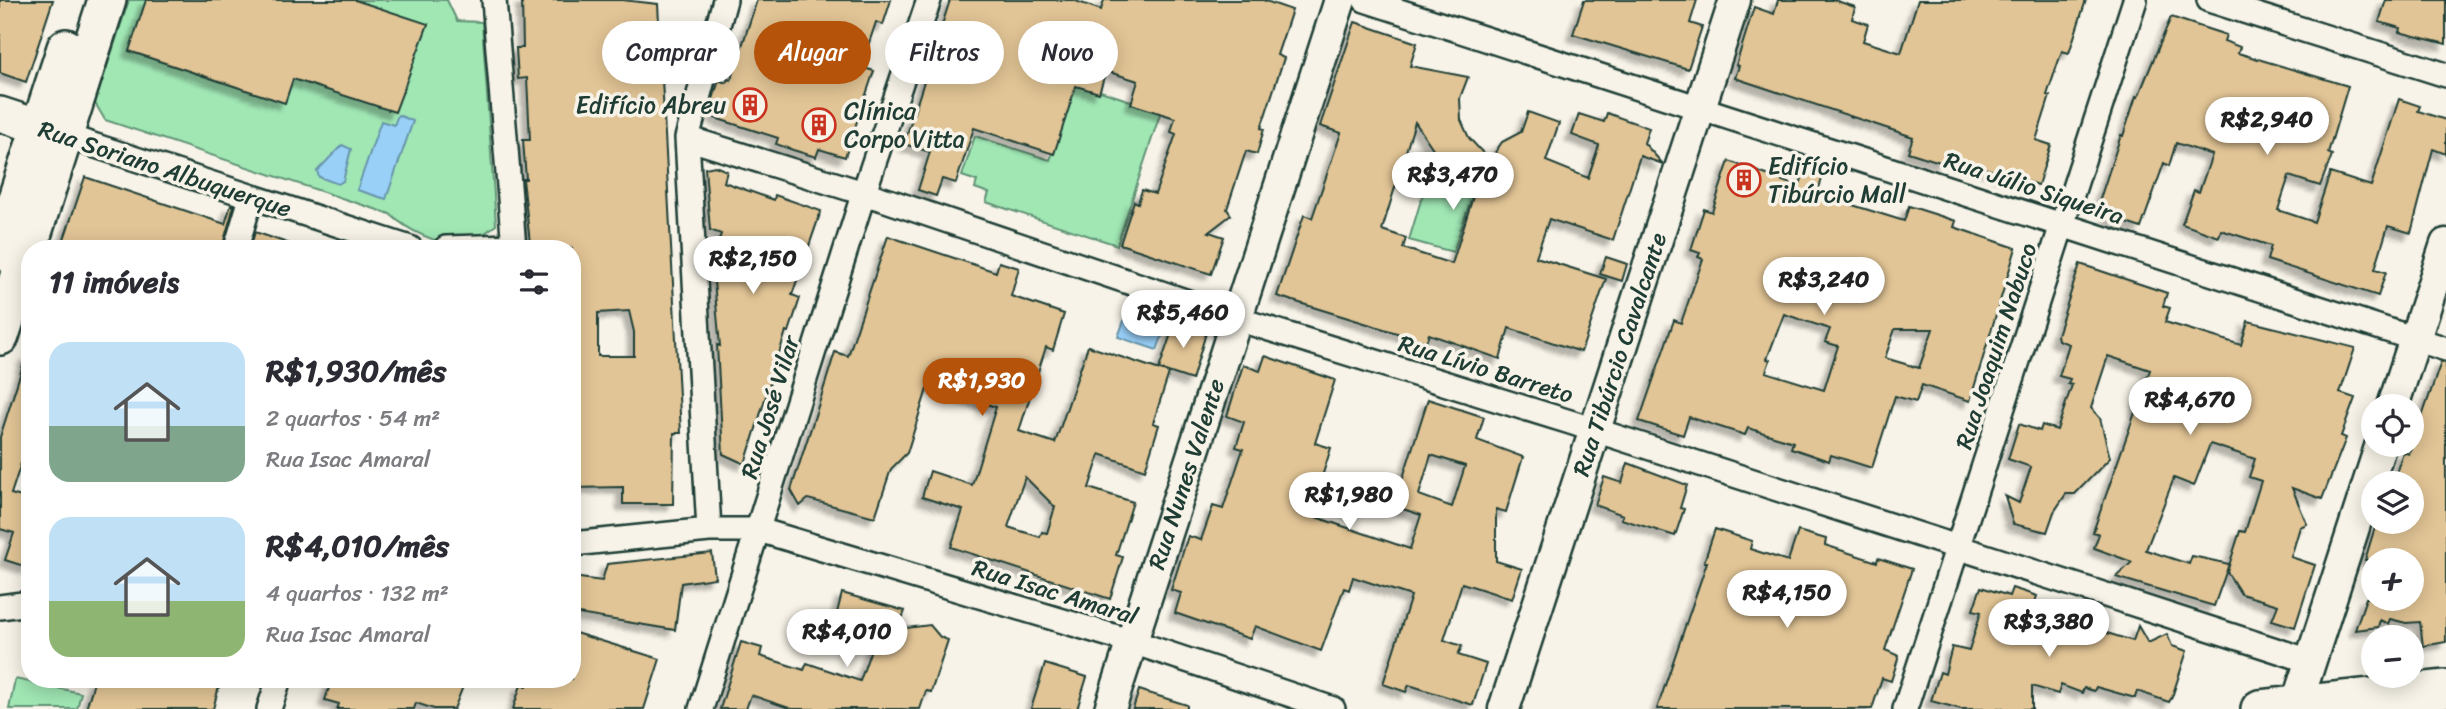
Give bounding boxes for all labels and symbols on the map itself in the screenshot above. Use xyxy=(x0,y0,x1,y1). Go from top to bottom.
place label: Edifício Abreu xyxy=(576,84,726,126)
building icon: Edifício Abreu xyxy=(731,86,769,124)
place label: Clínica Corpo Vitta xyxy=(844,90,965,160)
pin: R$2,940 xyxy=(2202,97,2332,157)
building icon: Clínica Corpo Vitta xyxy=(800,106,838,144)
street label: Rua Soriano Albuquerque xyxy=(33,108,297,230)
street label: Rua Júlio Siqueira xyxy=(1939,139,2129,237)
place label: Edifício Tibúrcio Mall xyxy=(1768,145,1907,215)
pin: R$3,470 xyxy=(1388,152,1518,212)
building icon: Edifício Tibúrcio Mall xyxy=(1725,161,1763,199)
street label: Rua Tibúrcio Cavalcante xyxy=(1560,227,1679,482)
pin: R$2,150 xyxy=(688,236,818,296)
street label: Rua Joaquim Nabuco xyxy=(1943,237,2049,455)
pin: R$3,240 xyxy=(1759,258,1889,317)
pin: R$5,460 xyxy=(1118,290,1248,350)
street label: Rua Lívio Barreto xyxy=(1393,322,1579,416)
street label: Rua José Vilar xyxy=(728,329,812,484)
pin: R$1,930 xyxy=(917,358,1047,418)
street label: Rua Nunes Valente xyxy=(1136,373,1237,575)
pin: R$4,670 xyxy=(2125,378,2255,437)
pin: R$1,980 xyxy=(1284,472,1414,532)
street label: Rua Isac Amaral xyxy=(967,547,1144,637)
pin: R$4,150 xyxy=(1722,570,1852,630)
pin: R$3,380 xyxy=(1984,600,2114,659)
pin: R$4,010 xyxy=(782,610,912,669)

